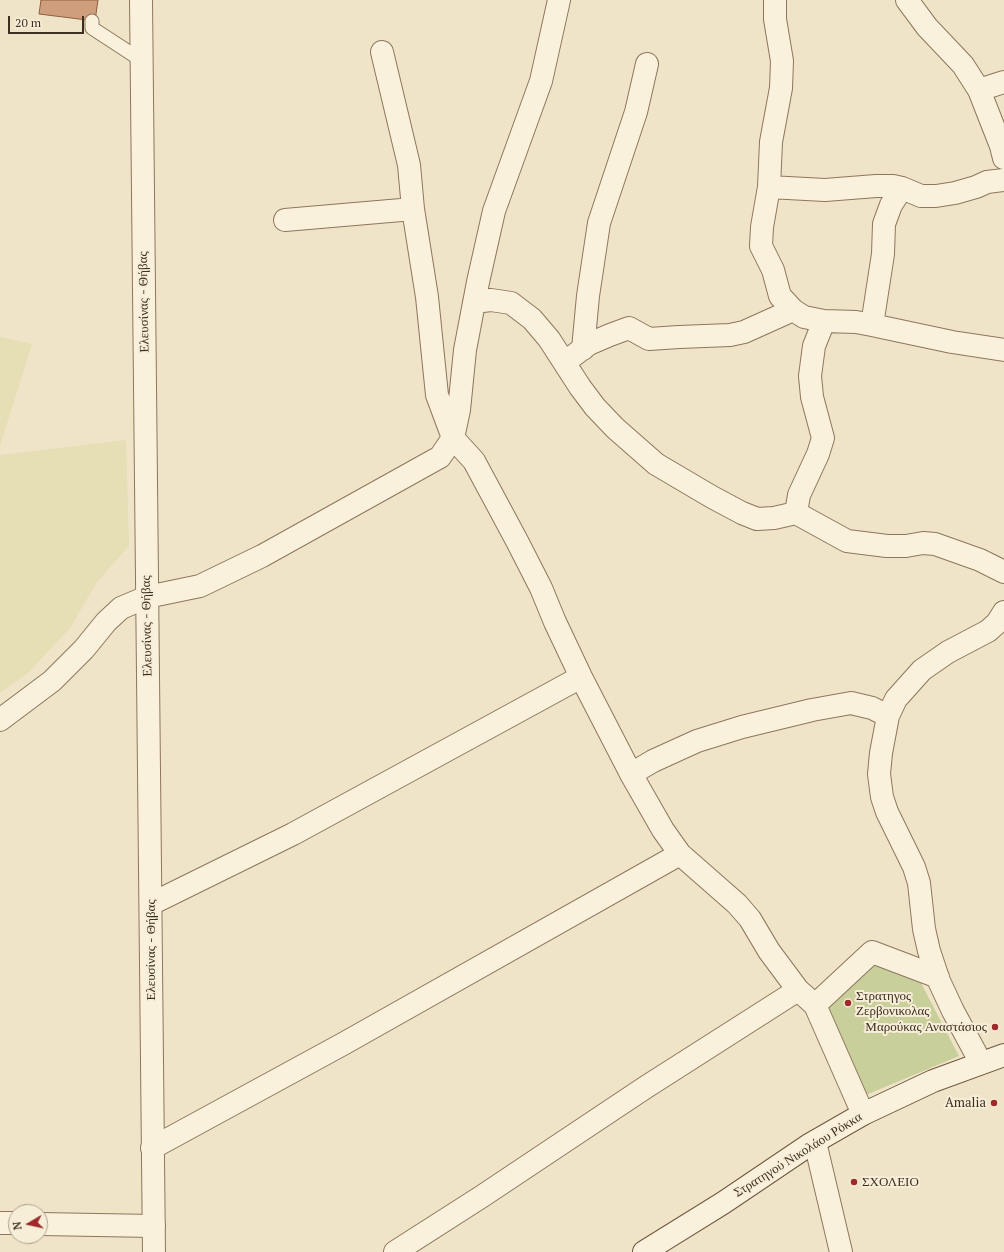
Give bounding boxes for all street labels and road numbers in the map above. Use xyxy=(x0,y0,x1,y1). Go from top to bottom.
street label: Ελευσίνας - Θήβας xyxy=(135,251,153,353)
street label: Ελευσίνας - Θήβας xyxy=(138,575,156,677)
street label: Ελευσίνας - Θήβας xyxy=(143,899,159,1001)
street label: Στρατηγού Νικολάου Ρόκκα xyxy=(731,1109,865,1201)

